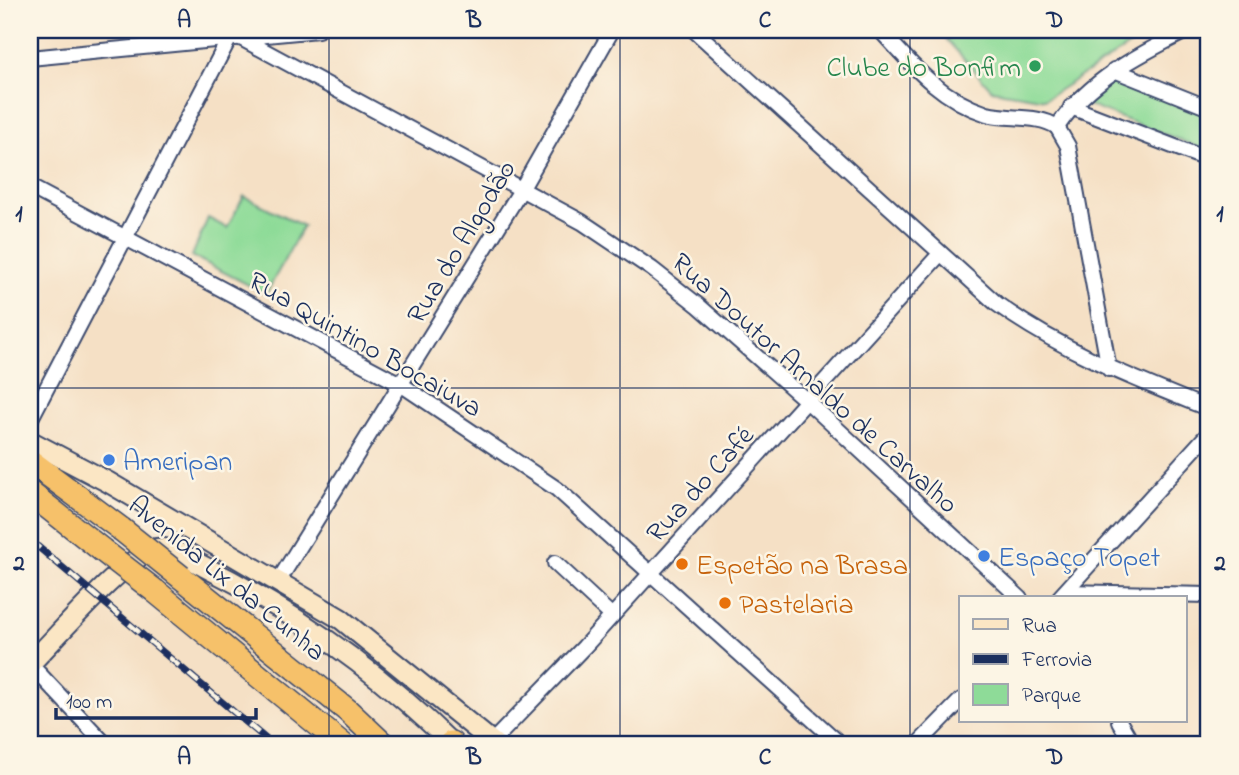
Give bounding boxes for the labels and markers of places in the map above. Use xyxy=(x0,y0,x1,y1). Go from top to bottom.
place label: Clube do Bonfim xyxy=(826,49,1021,90)
marker: Clube do Bonfim xyxy=(1027,58,1043,74)
place label: Ameripan xyxy=(123,443,232,484)
marker: Ameripan xyxy=(101,452,117,468)
place label: Espaço Topet xyxy=(998,539,1160,580)
place label: Espetão na Brasa xyxy=(696,547,908,588)
marker: Espaço Topet xyxy=(976,548,992,564)
marker: Espetão na Brasa xyxy=(674,556,690,572)
place label: Pastelaria xyxy=(739,586,854,627)
marker: Pastelaria xyxy=(717,595,733,611)

